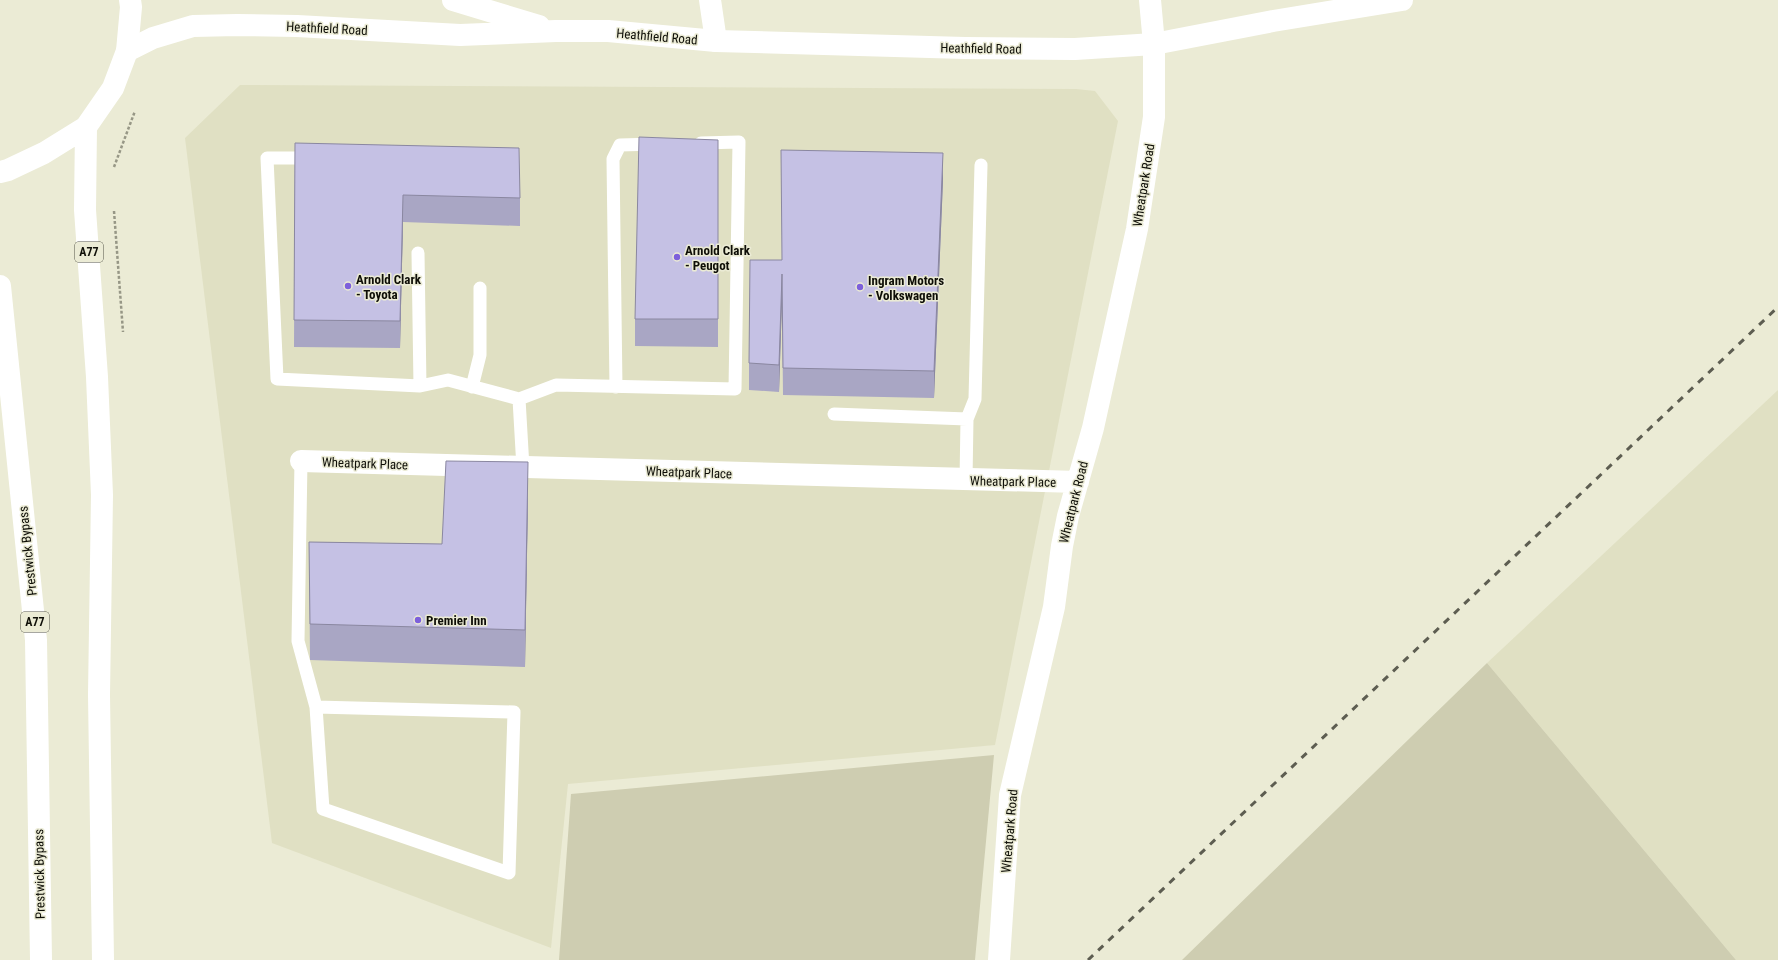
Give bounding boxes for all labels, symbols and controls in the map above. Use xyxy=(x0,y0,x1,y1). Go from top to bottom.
street label: Heathfield Road xyxy=(286,19,368,38)
street label: Heathfield Road xyxy=(616,25,698,48)
street label: Heathfield Road xyxy=(940,40,1022,57)
street label: Wheatpark Road xyxy=(1130,142,1157,228)
road number: A77 xyxy=(75,242,103,262)
place label: Arnold Clark - Peugot xyxy=(685,243,751,273)
marker: Arnold Clark - Peugot xyxy=(672,252,682,262)
place label: Arnold Clark - Toyota xyxy=(356,272,422,302)
place label: Ingram Motors - Volkswagen xyxy=(868,273,944,303)
marker: Arnold Clark - Toyota xyxy=(343,281,353,291)
marker: Ingram Motors - Volkswagen xyxy=(855,282,865,292)
street label: Wheatpark Place xyxy=(322,454,408,473)
street label: Wheatpark Road xyxy=(1056,460,1091,545)
street label: Wheatpark Place xyxy=(646,463,732,482)
street label: Wheatpark Place xyxy=(970,473,1056,490)
street label: Prestwick Bypass xyxy=(15,505,40,597)
road number: A77 xyxy=(21,612,49,632)
place label: Premier Inn xyxy=(426,613,487,628)
marker: Premier Inn xyxy=(413,615,423,625)
street label: Wheatpark Road xyxy=(998,789,1021,873)
street label: Prestwick Bypass xyxy=(31,829,48,919)

